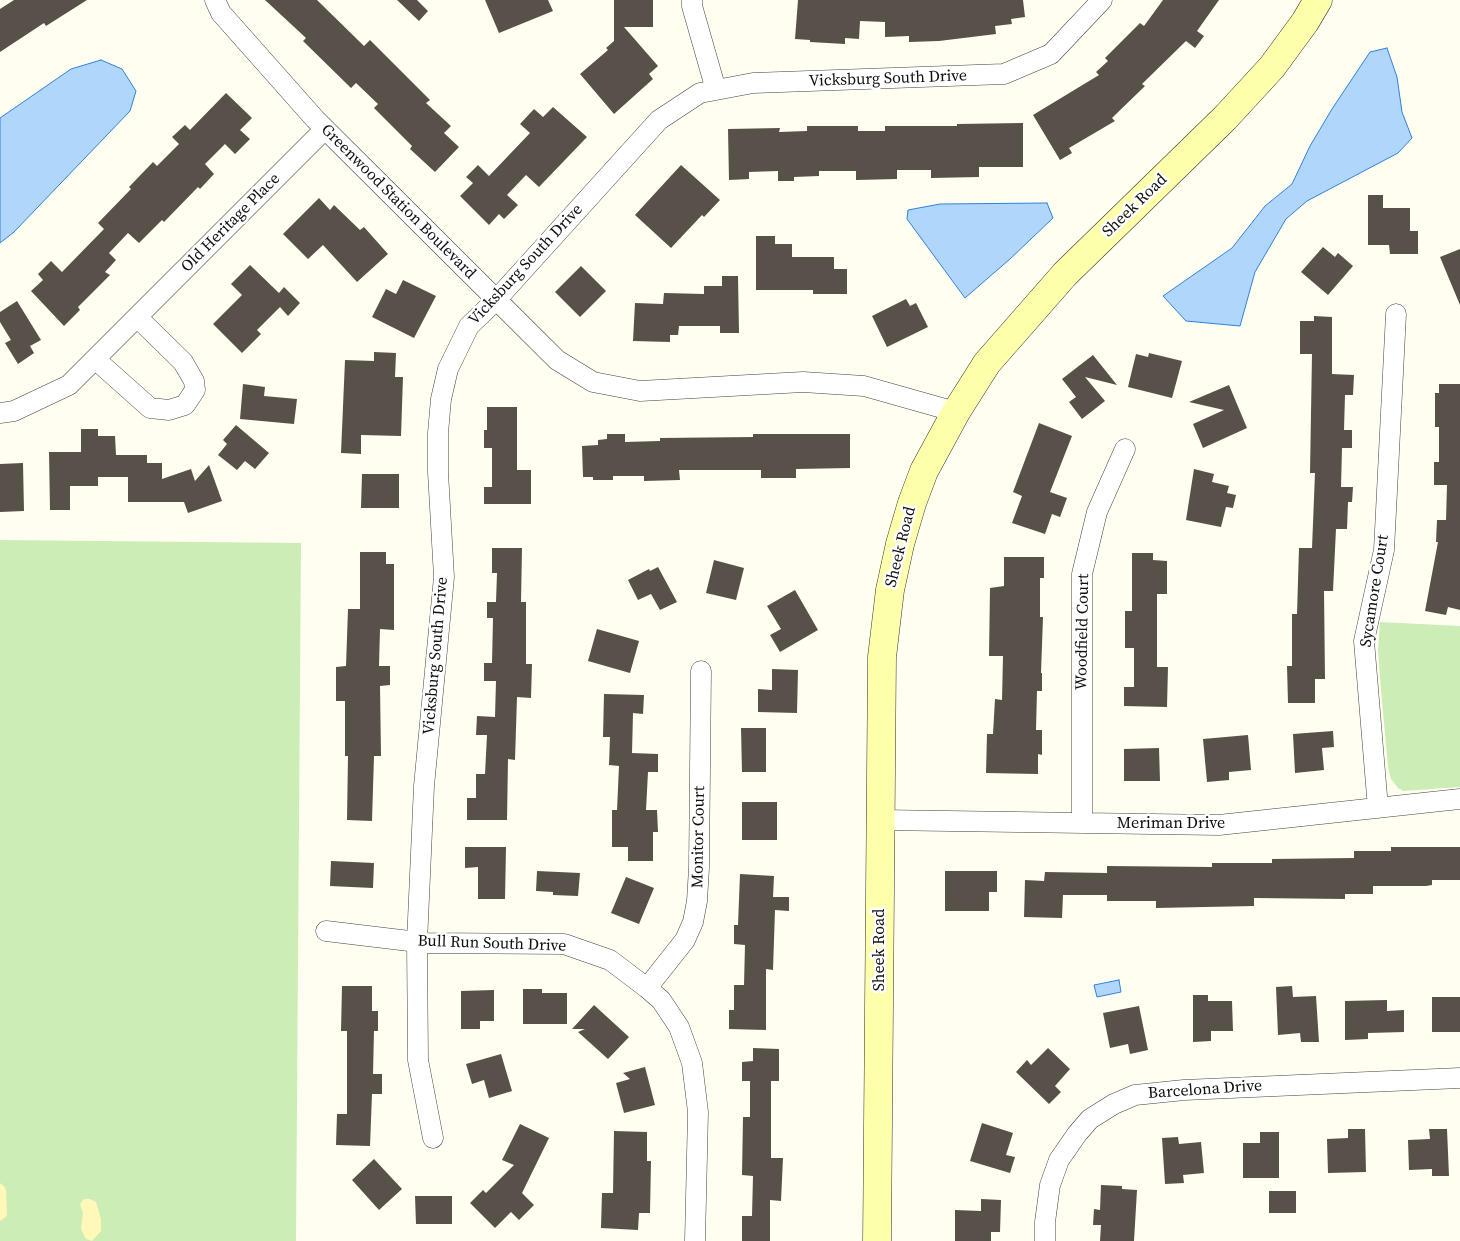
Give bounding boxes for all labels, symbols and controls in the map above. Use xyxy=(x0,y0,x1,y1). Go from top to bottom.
street label: Vicksburg South Drive xyxy=(809,67,967,91)
street label: Greenwood Station Boulevard xyxy=(317,121,479,283)
street label: Old Heritage Place xyxy=(177,169,285,277)
street label: Sheek Road xyxy=(1099,170,1171,242)
street label: Vicksburg South Drive xyxy=(465,201,587,329)
street label: Sheek Road xyxy=(882,505,920,589)
street label: Sycamore Court xyxy=(1357,533,1393,649)
street label: Woodfield Court xyxy=(1072,574,1094,690)
street label: Vicksburg South Drive xyxy=(420,576,452,736)
street label: Monitor Court xyxy=(689,786,709,888)
street label: Meriman Drive xyxy=(1117,814,1225,834)
street label: Sheek Road xyxy=(870,909,890,991)
street label: Bull Run South Drive xyxy=(417,932,567,956)
street label: Barcelona Drive xyxy=(1147,1076,1263,1104)

